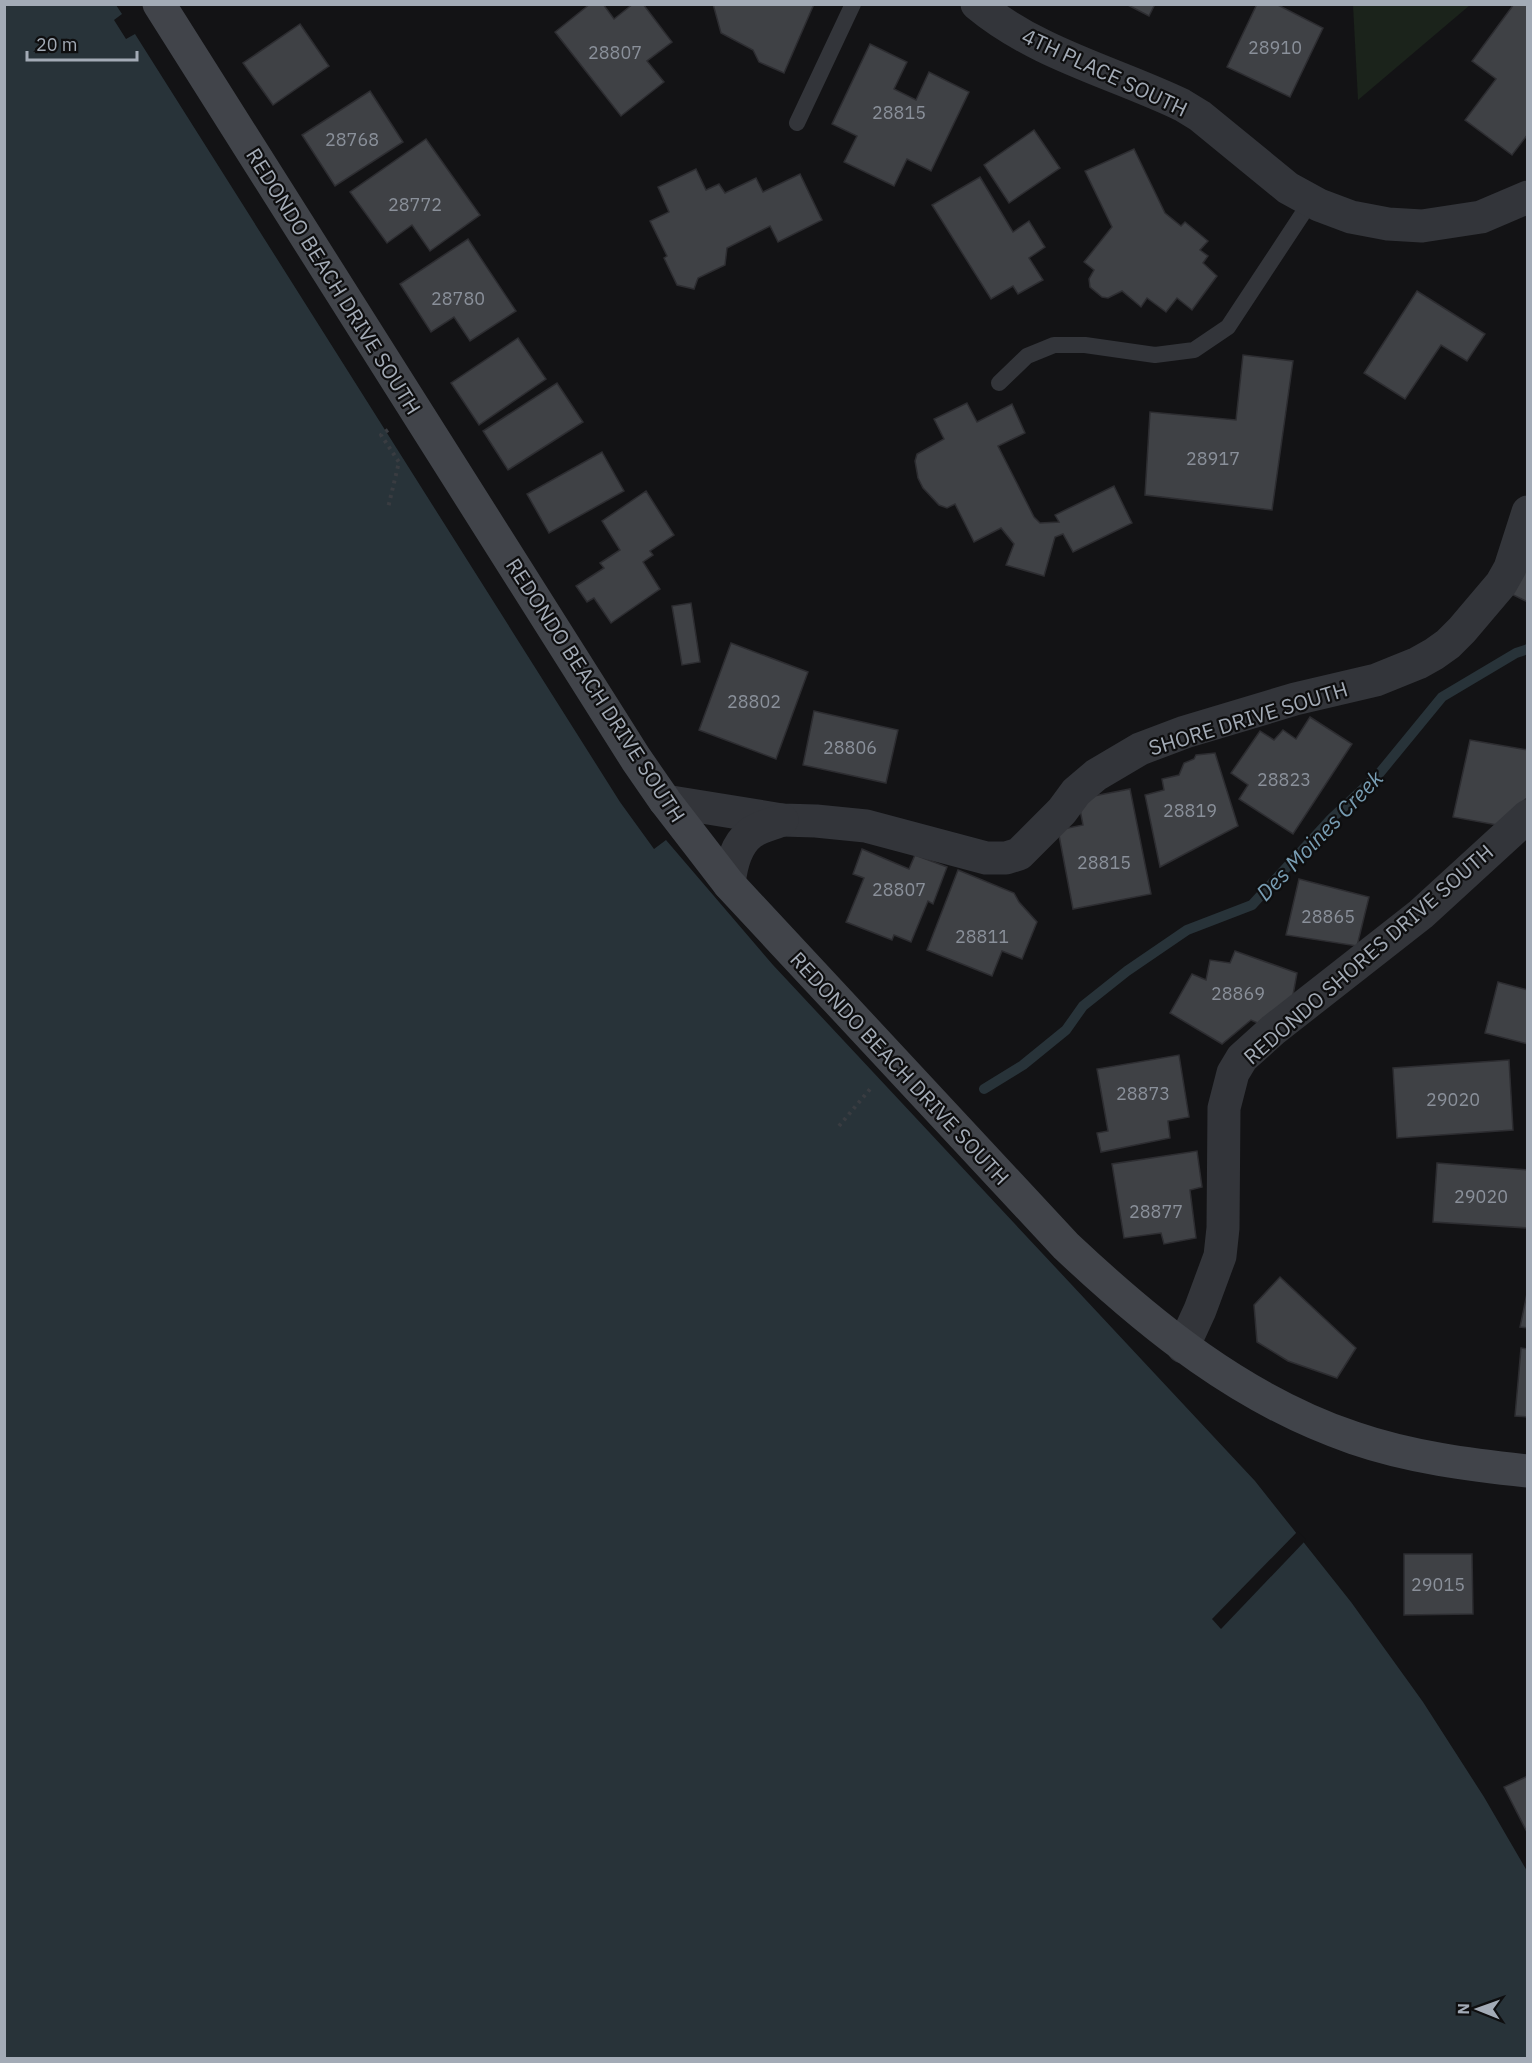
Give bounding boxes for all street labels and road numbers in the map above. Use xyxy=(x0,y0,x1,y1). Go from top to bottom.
street label: 4TH PLACE SOUTH xyxy=(1018,21,1192,123)
street label: REDONDO BEACH DRIVE SOUTH xyxy=(240,142,428,420)
street label: REDONDO BEACH DRIVE SOUTH xyxy=(500,553,692,827)
street label: SHORE DRIVE SOUTH xyxy=(1145,674,1351,762)
street label: REDONDO SHORES DRIVE SOUTH xyxy=(1237,838,1499,1070)
street label: REDONDO BEACH DRIVE SOUTH xyxy=(784,945,1016,1191)

